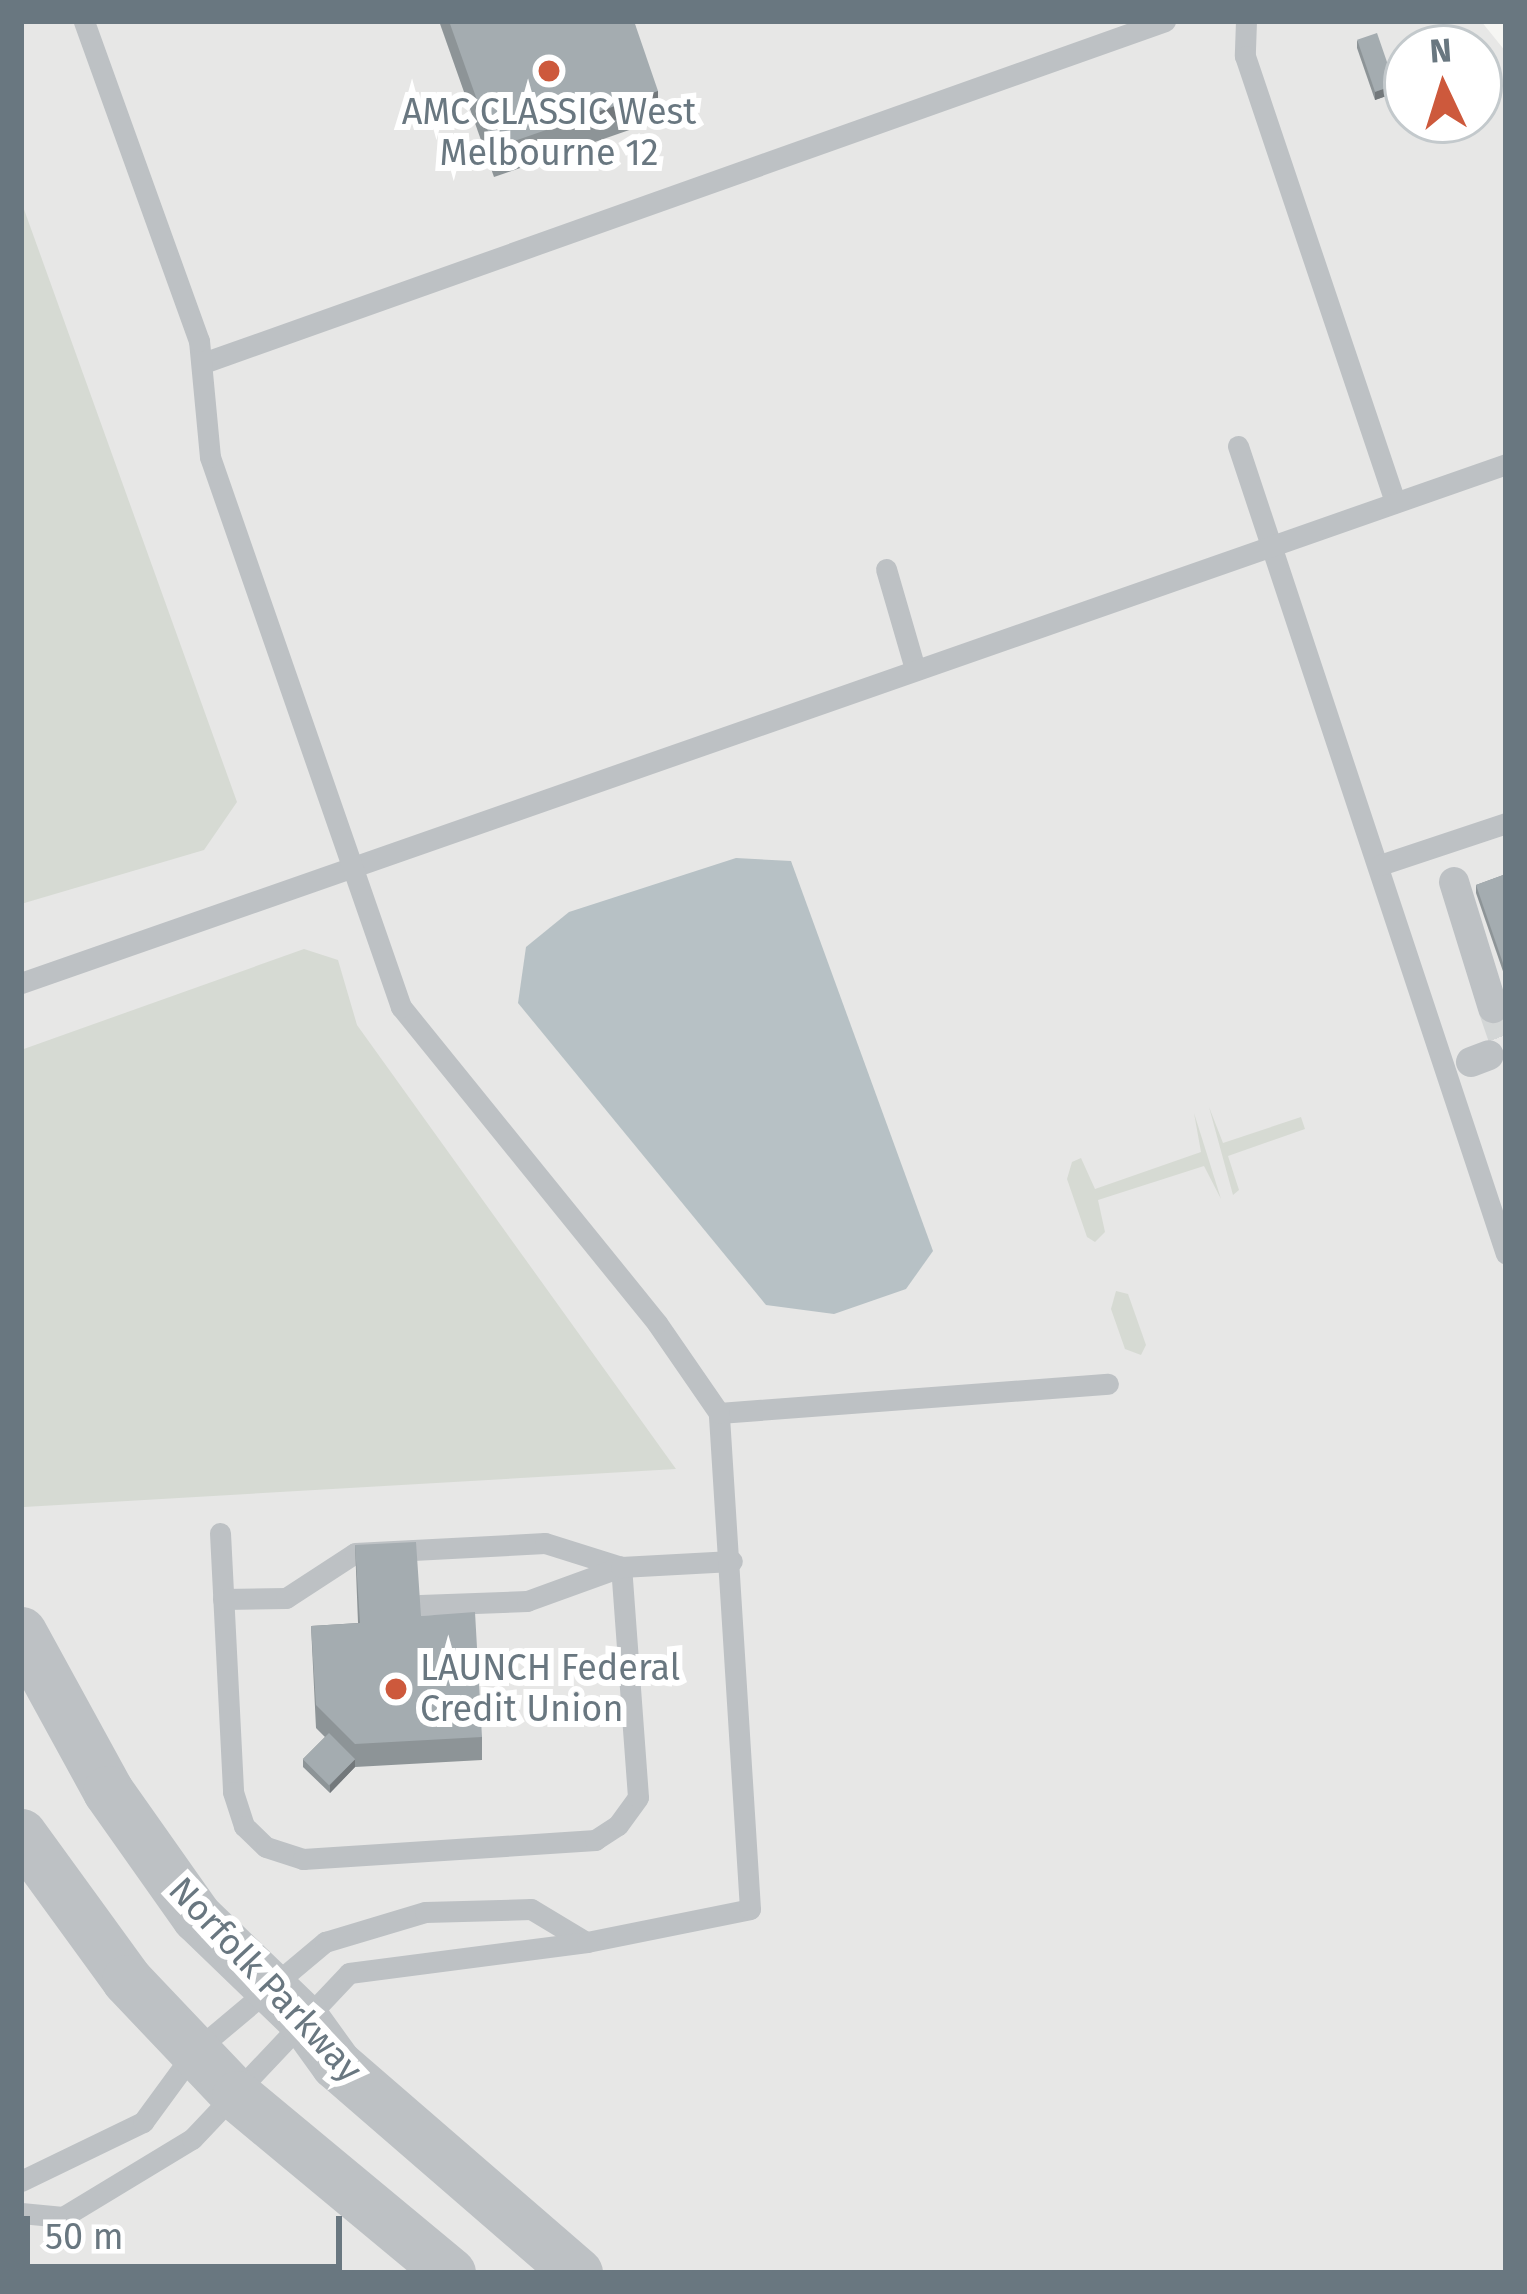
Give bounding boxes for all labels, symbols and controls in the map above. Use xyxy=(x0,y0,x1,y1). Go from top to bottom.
north arrow xyxy=(1383,24,1503,144)
text: N xyxy=(1428,30,1453,72)
marker: AMC CLASSIC West Melbourne 12 xyxy=(536,58,562,84)
place label: AMC CLASSIC West Melbourne 12 xyxy=(402,90,696,175)
place label: LAUNCH Federal Credit Union xyxy=(420,1646,680,1731)
marker: LAUNCH Federal Credit Union xyxy=(383,1676,409,1702)
street label: Norfolk Parkway xyxy=(159,1869,371,2091)
scale bar xyxy=(30,2192,348,2266)
text: 50 m xyxy=(45,2215,124,2259)

